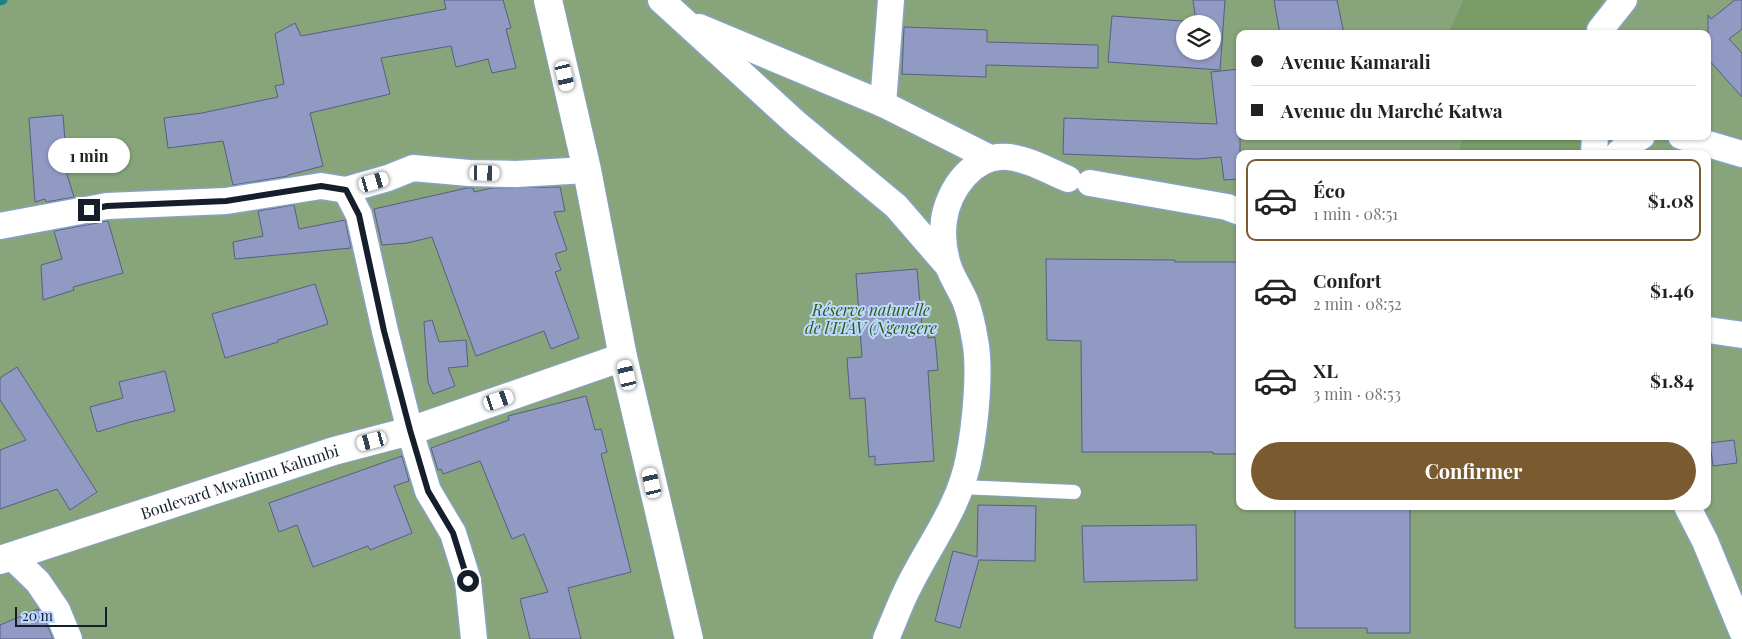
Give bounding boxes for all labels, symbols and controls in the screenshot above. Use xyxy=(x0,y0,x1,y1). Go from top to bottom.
map controls xyxy=(1176,15,1221,60)
button: layers xyxy=(1176,15,1221,60)
text: Avenue Kamarali xyxy=(1281,48,1431,74)
car xyxy=(554,60,575,92)
text: Avenue du Marché Katwa xyxy=(1281,97,1503,123)
callout: 1 min xyxy=(48,138,130,172)
text: 1 min xyxy=(69,145,109,166)
car xyxy=(469,165,500,181)
car xyxy=(357,171,390,193)
text: Éco xyxy=(1313,177,1345,203)
icon: car xyxy=(1253,178,1298,223)
text: $1.08 xyxy=(1648,187,1694,213)
route end xyxy=(78,199,100,221)
text: 1 min · 08:51 xyxy=(1313,203,1398,224)
text: Confort xyxy=(1313,267,1381,293)
icon: car xyxy=(1253,268,1298,313)
text: $1.46 xyxy=(1650,277,1694,303)
text: 2 min · 08:52 xyxy=(1313,293,1402,314)
park label: Réserve naturelle de l'ITAV (Ngengere xyxy=(805,299,937,338)
text: XL xyxy=(1313,357,1338,383)
icon: car xyxy=(1253,358,1298,403)
car xyxy=(616,359,637,391)
text: $1.84 xyxy=(1650,367,1694,393)
text: 3 min · 08:53 xyxy=(1313,383,1401,404)
car xyxy=(482,388,515,412)
car xyxy=(355,430,388,452)
street label: Boulevard Mwalimu Kalumbi xyxy=(138,439,341,523)
button: Confirmer xyxy=(1251,442,1696,500)
car xyxy=(641,467,662,499)
route start xyxy=(457,570,479,592)
scale bar xyxy=(15,604,108,627)
text: 20 m xyxy=(22,606,53,625)

